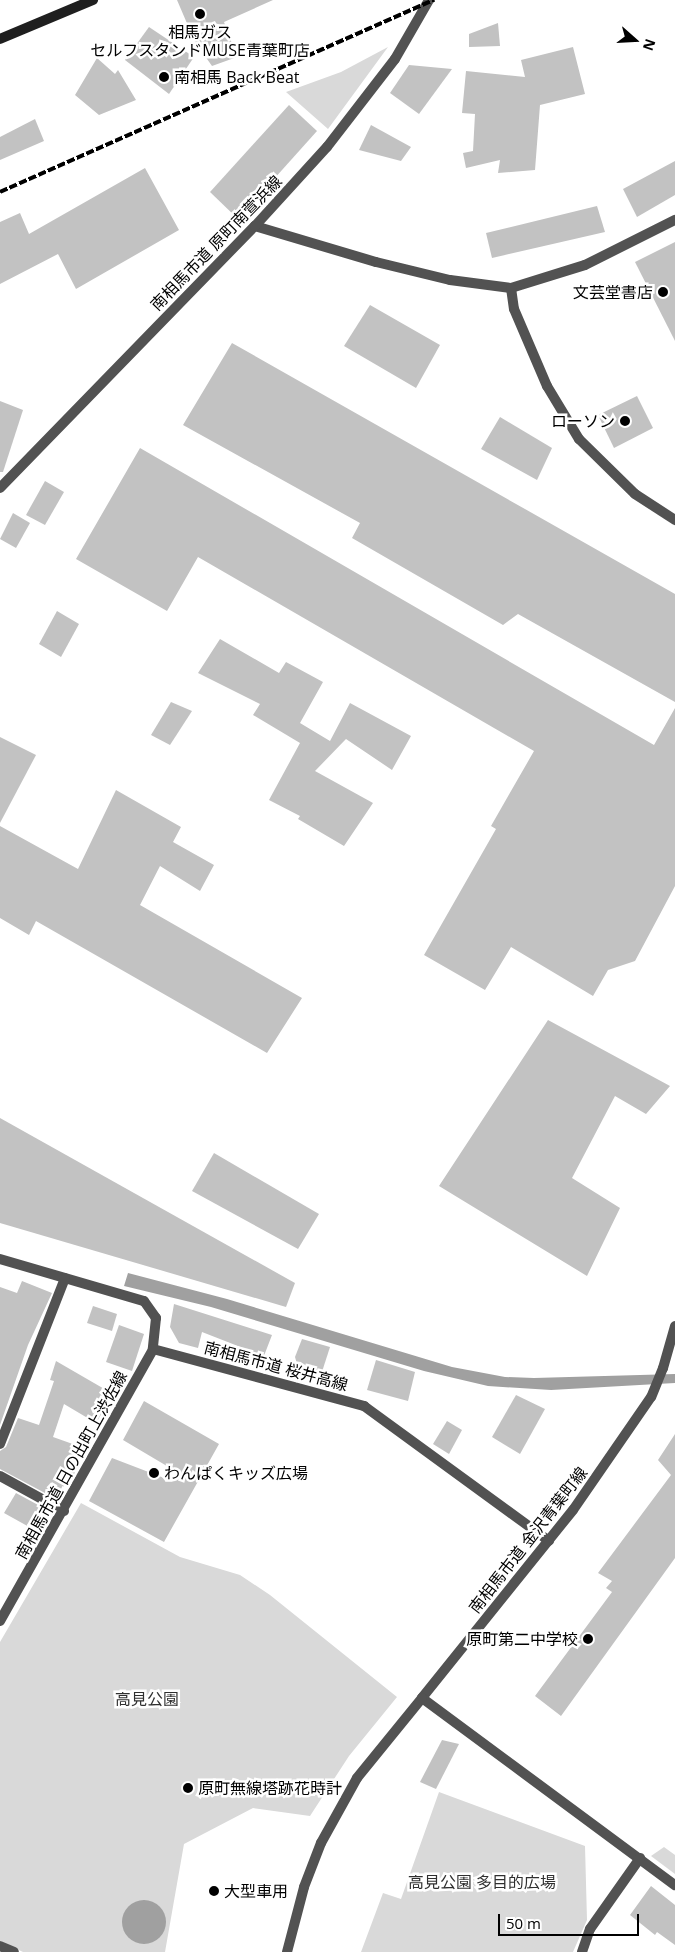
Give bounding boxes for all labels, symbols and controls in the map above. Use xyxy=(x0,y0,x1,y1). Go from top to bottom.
marker: 相馬ガス セルフスタンドMUSE青葉町店 xyxy=(194,8,206,20)
north arrow xyxy=(610,15,660,65)
place label: 相馬ガス セルフスタンドMUSE青葉町店 xyxy=(90,22,310,60)
text: N xyxy=(639,37,660,54)
place label: 南相馬 Back Beat xyxy=(174,67,300,87)
marker: 南相馬 Back Beat xyxy=(158,71,170,83)
street label: 南相馬市道 原町南萱浜線 xyxy=(147,172,285,314)
place label: 文芸堂書店 xyxy=(573,282,653,302)
marker: 文芸堂書店 xyxy=(657,286,669,298)
place label: ローソン xyxy=(551,411,615,431)
marker: ローソン xyxy=(619,415,631,427)
street label: 南相馬市道 桜井高線 xyxy=(202,1338,350,1394)
street label: 南相馬市道 日の出町上渋佐線 xyxy=(11,1368,131,1562)
place label: わんぱくキッズ広場 xyxy=(164,1463,308,1483)
street label: 南相馬市道 金沢青葉町線 xyxy=(465,1463,591,1617)
marker: わんぱくキッズ広場 xyxy=(148,1467,160,1479)
place label: 原町第二中学校 xyxy=(466,1629,578,1649)
marker: 原町第二中学校 xyxy=(582,1633,594,1645)
park label: 高見公園 xyxy=(115,1689,179,1709)
place label: 原町無線塔跡花時計 xyxy=(198,1778,342,1798)
marker: 原町無線塔跡花時計 xyxy=(182,1782,194,1794)
park label: 高見公園 多目的広場 xyxy=(408,1872,556,1892)
place label: 大型車用 xyxy=(224,1881,288,1901)
marker: 大型車用 xyxy=(208,1885,220,1897)
scale bar xyxy=(500,1904,641,1936)
text: 50 m xyxy=(506,1913,541,1933)

